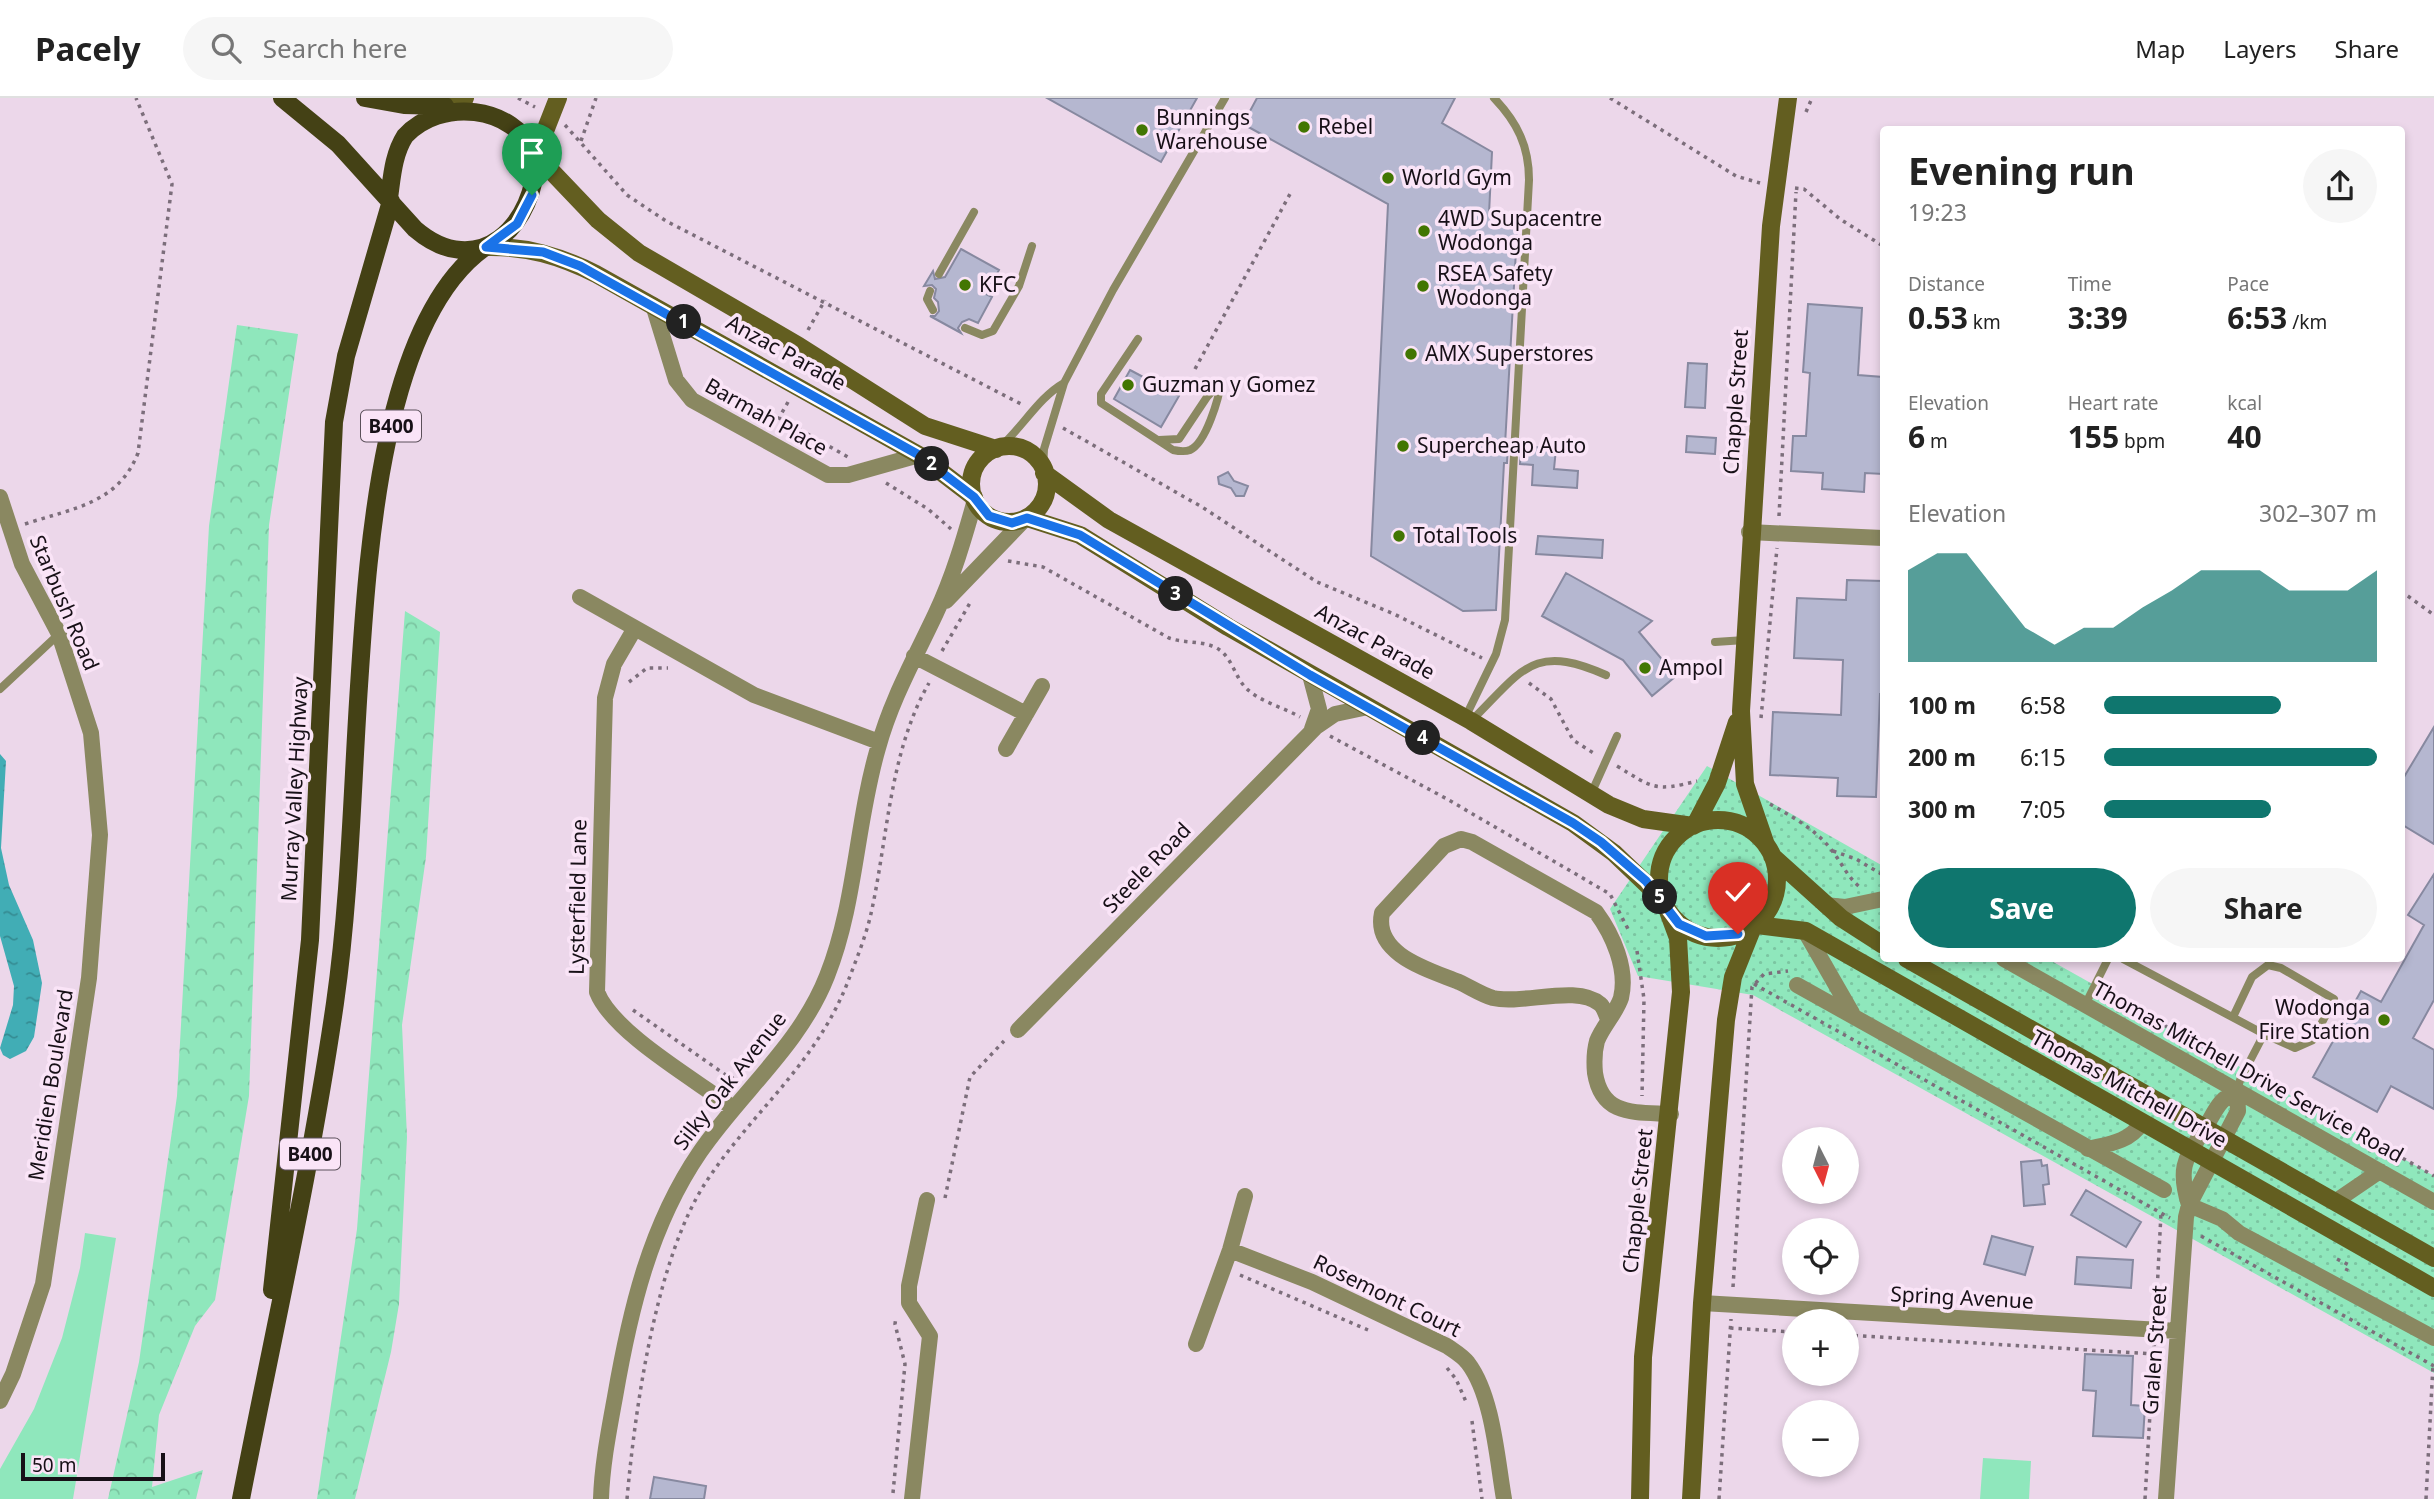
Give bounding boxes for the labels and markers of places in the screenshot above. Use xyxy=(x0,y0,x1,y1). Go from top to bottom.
place label: Bunnings Warehouse xyxy=(1156,103,1268,155)
place label: Rebel xyxy=(1318,112,1373,140)
marker: Rebel xyxy=(1296,119,1312,135)
marker: Bunnings Warehouse xyxy=(1134,122,1150,138)
pin xyxy=(502,123,562,195)
place label: World Gym xyxy=(1402,163,1512,191)
marker: World Gym xyxy=(1380,170,1396,186)
place label: 4WD Supacentre Wodonga xyxy=(1438,204,1602,256)
marker: 4WD Supacentre Wodonga xyxy=(1416,223,1432,239)
place label: RSEA Safety Wodonga xyxy=(1437,259,1553,311)
place label: KFC xyxy=(979,270,1016,298)
marker: KFC xyxy=(957,277,973,293)
marker: RSEA Safety Wodonga xyxy=(1415,278,1431,294)
pin: 1 xyxy=(666,304,702,340)
place label: AMX Superstores xyxy=(1425,339,1594,367)
marker: AMX Superstores xyxy=(1403,346,1419,362)
place label: Guzman y Gomez xyxy=(1142,370,1315,398)
marker: Guzman y Gomez xyxy=(1120,377,1136,393)
place label: Supercheap Auto xyxy=(1417,431,1586,459)
marker: Supercheap Auto xyxy=(1395,438,1411,454)
pin: 2 xyxy=(914,446,950,482)
place label: Total Tools xyxy=(1413,521,1517,549)
marker: Total Tools xyxy=(1391,528,1407,544)
pin: 3 xyxy=(1158,576,1194,612)
place label: Ampol xyxy=(1659,653,1723,681)
marker: Ampol xyxy=(1637,660,1653,676)
pin: 4 xyxy=(1406,720,1440,756)
pin xyxy=(1708,862,1768,934)
pin: 5 xyxy=(1642,880,1678,914)
place label: Wodonga Fire Station xyxy=(2259,993,2370,1045)
marker: Wodonga Fire Station xyxy=(2376,1012,2392,1028)

